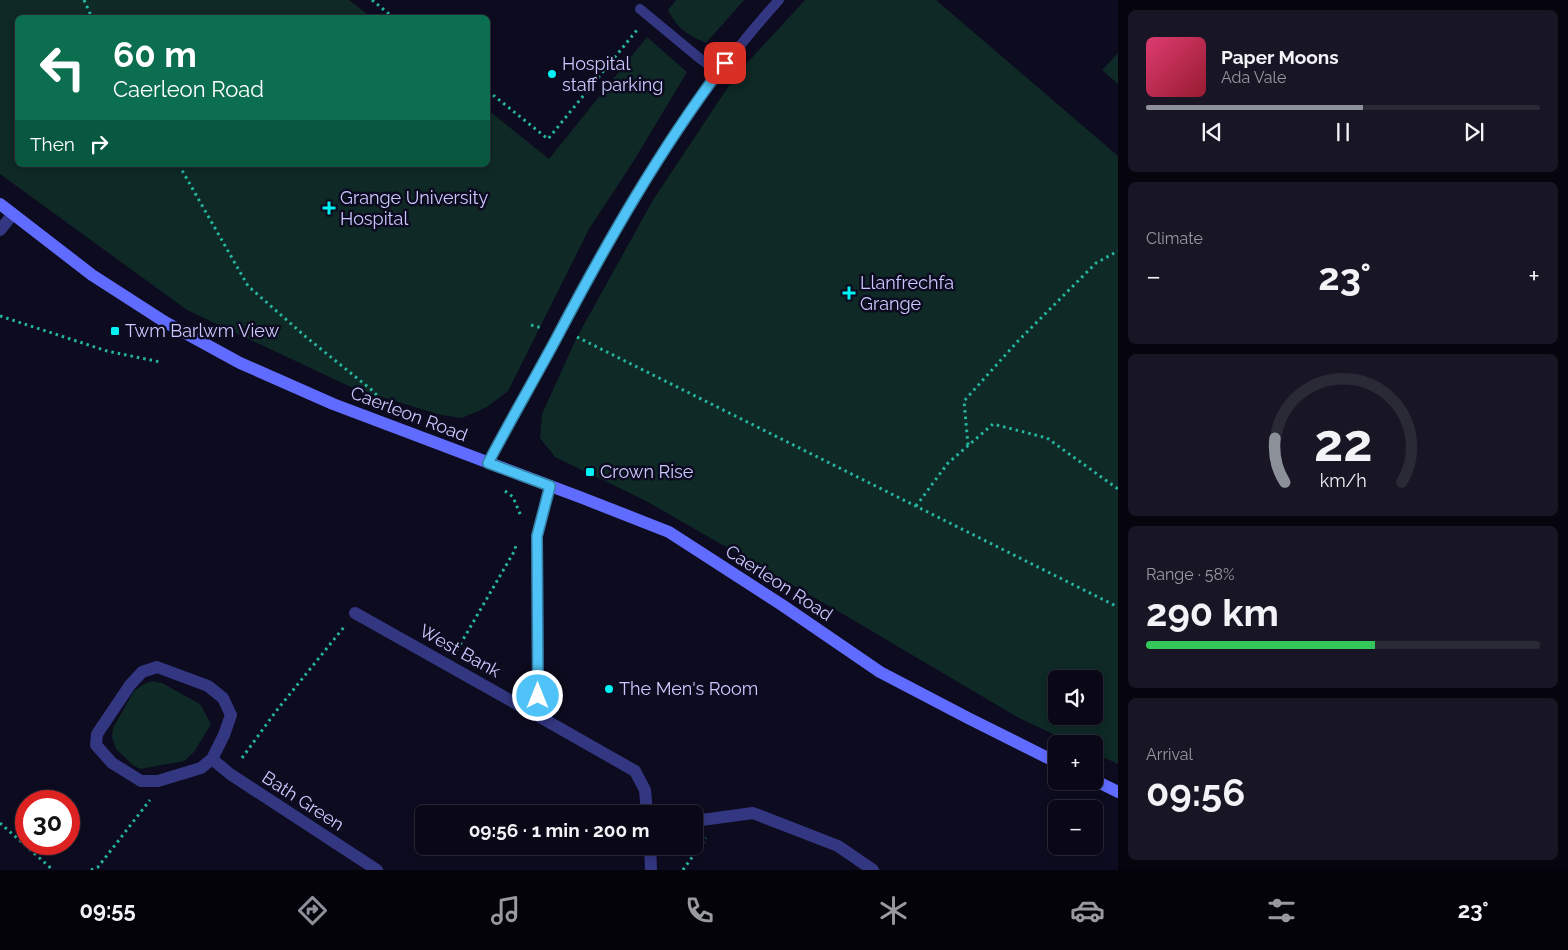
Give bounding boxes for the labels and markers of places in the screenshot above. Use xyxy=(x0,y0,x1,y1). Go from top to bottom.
pin xyxy=(704,42,746,84)
place label: Hospital staff parking xyxy=(562,53,663,95)
marker: Hospital staff parking xyxy=(546,68,558,80)
place label: Grange University Hospital xyxy=(340,187,488,229)
marker: Grange University Hospital xyxy=(322,201,336,215)
place label: Llanfrechfa Grange xyxy=(860,272,954,314)
marker: Llanfrechfa Grange xyxy=(842,286,856,300)
place label: Twm Barlwm View xyxy=(125,320,280,341)
marker: Twm Barlwm View xyxy=(109,325,121,337)
place label: Crown Rise xyxy=(600,461,694,482)
marker: Crown Rise xyxy=(584,466,596,478)
place label: The Men's Room xyxy=(619,678,758,699)
marker: The Men's Room xyxy=(603,683,615,695)

